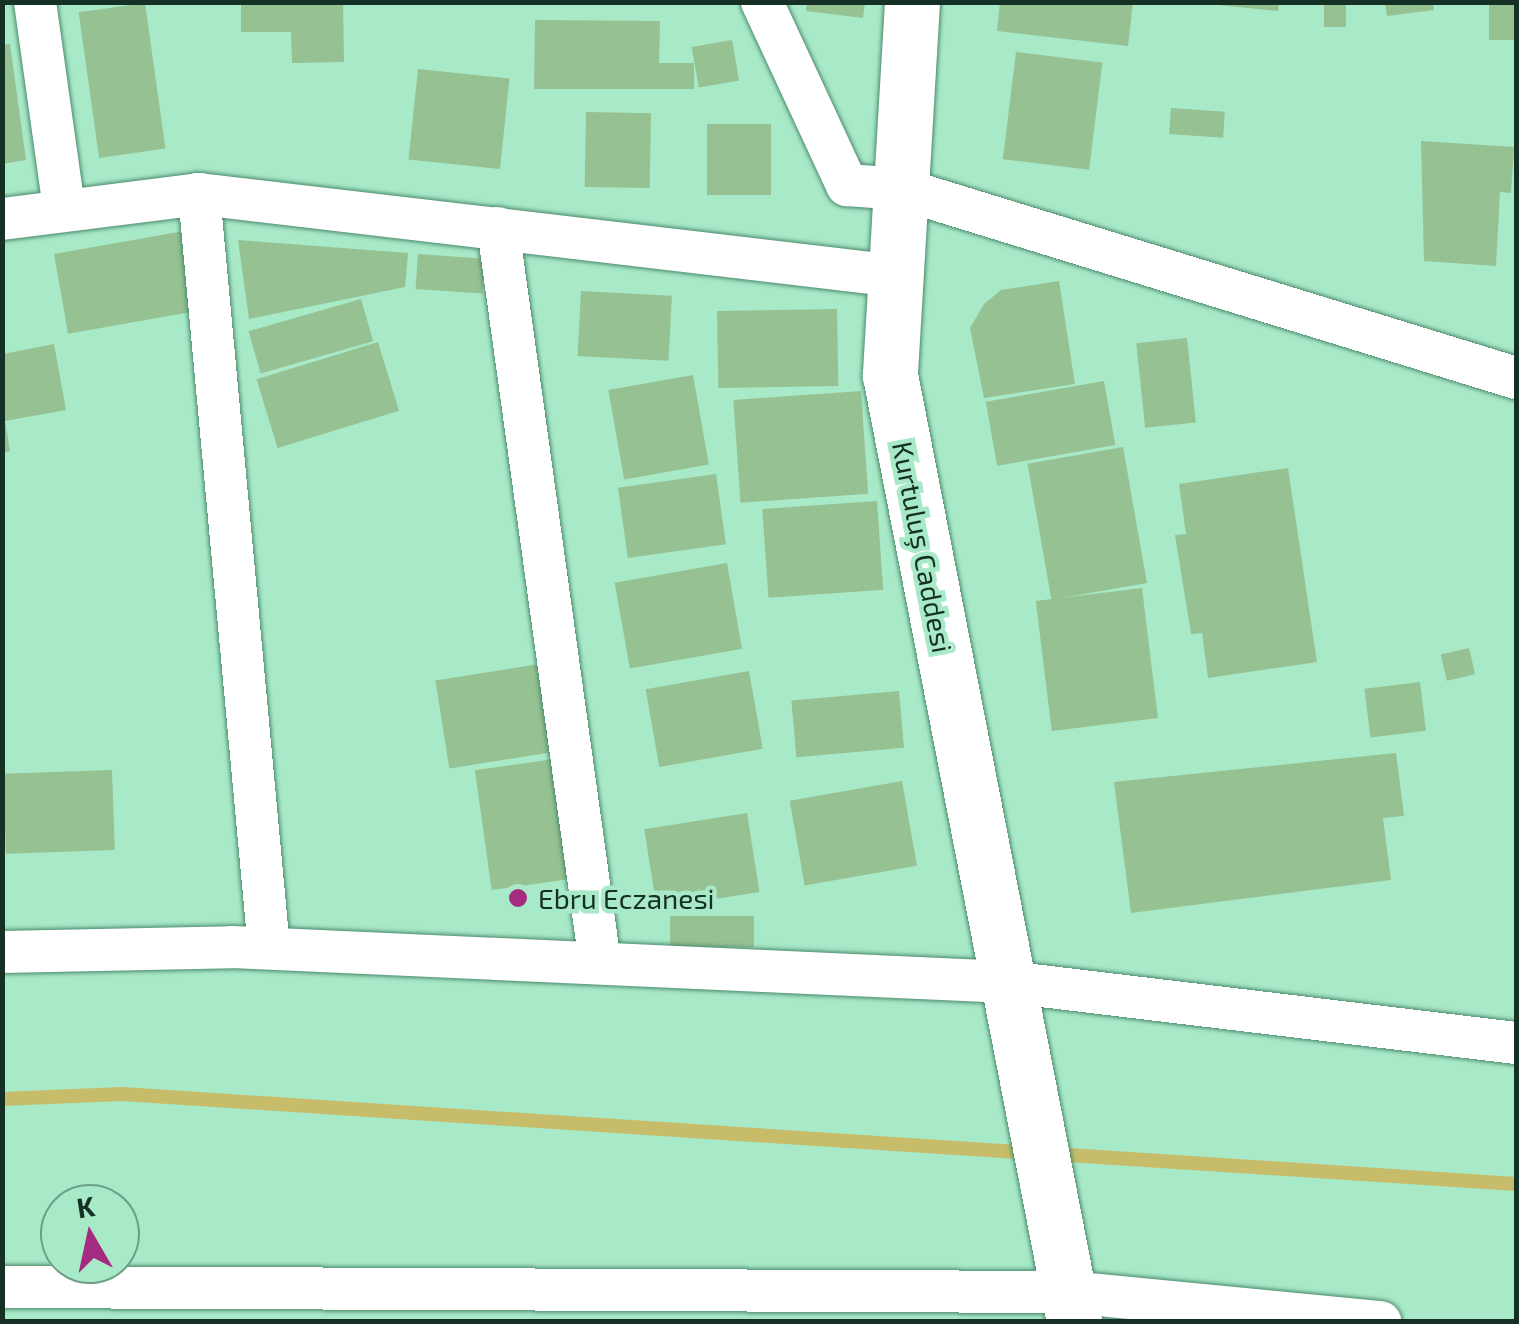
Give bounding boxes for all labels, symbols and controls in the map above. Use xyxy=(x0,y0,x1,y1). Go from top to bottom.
street label: Kurtuluş Caddesi xyxy=(886,438,960,656)
place label: Ebru Eczanesi xyxy=(538,881,715,915)
marker: Ebru Eczanesi xyxy=(507,887,529,909)
north arrow xyxy=(40,1184,140,1284)
text: K xyxy=(74,1188,97,1225)

